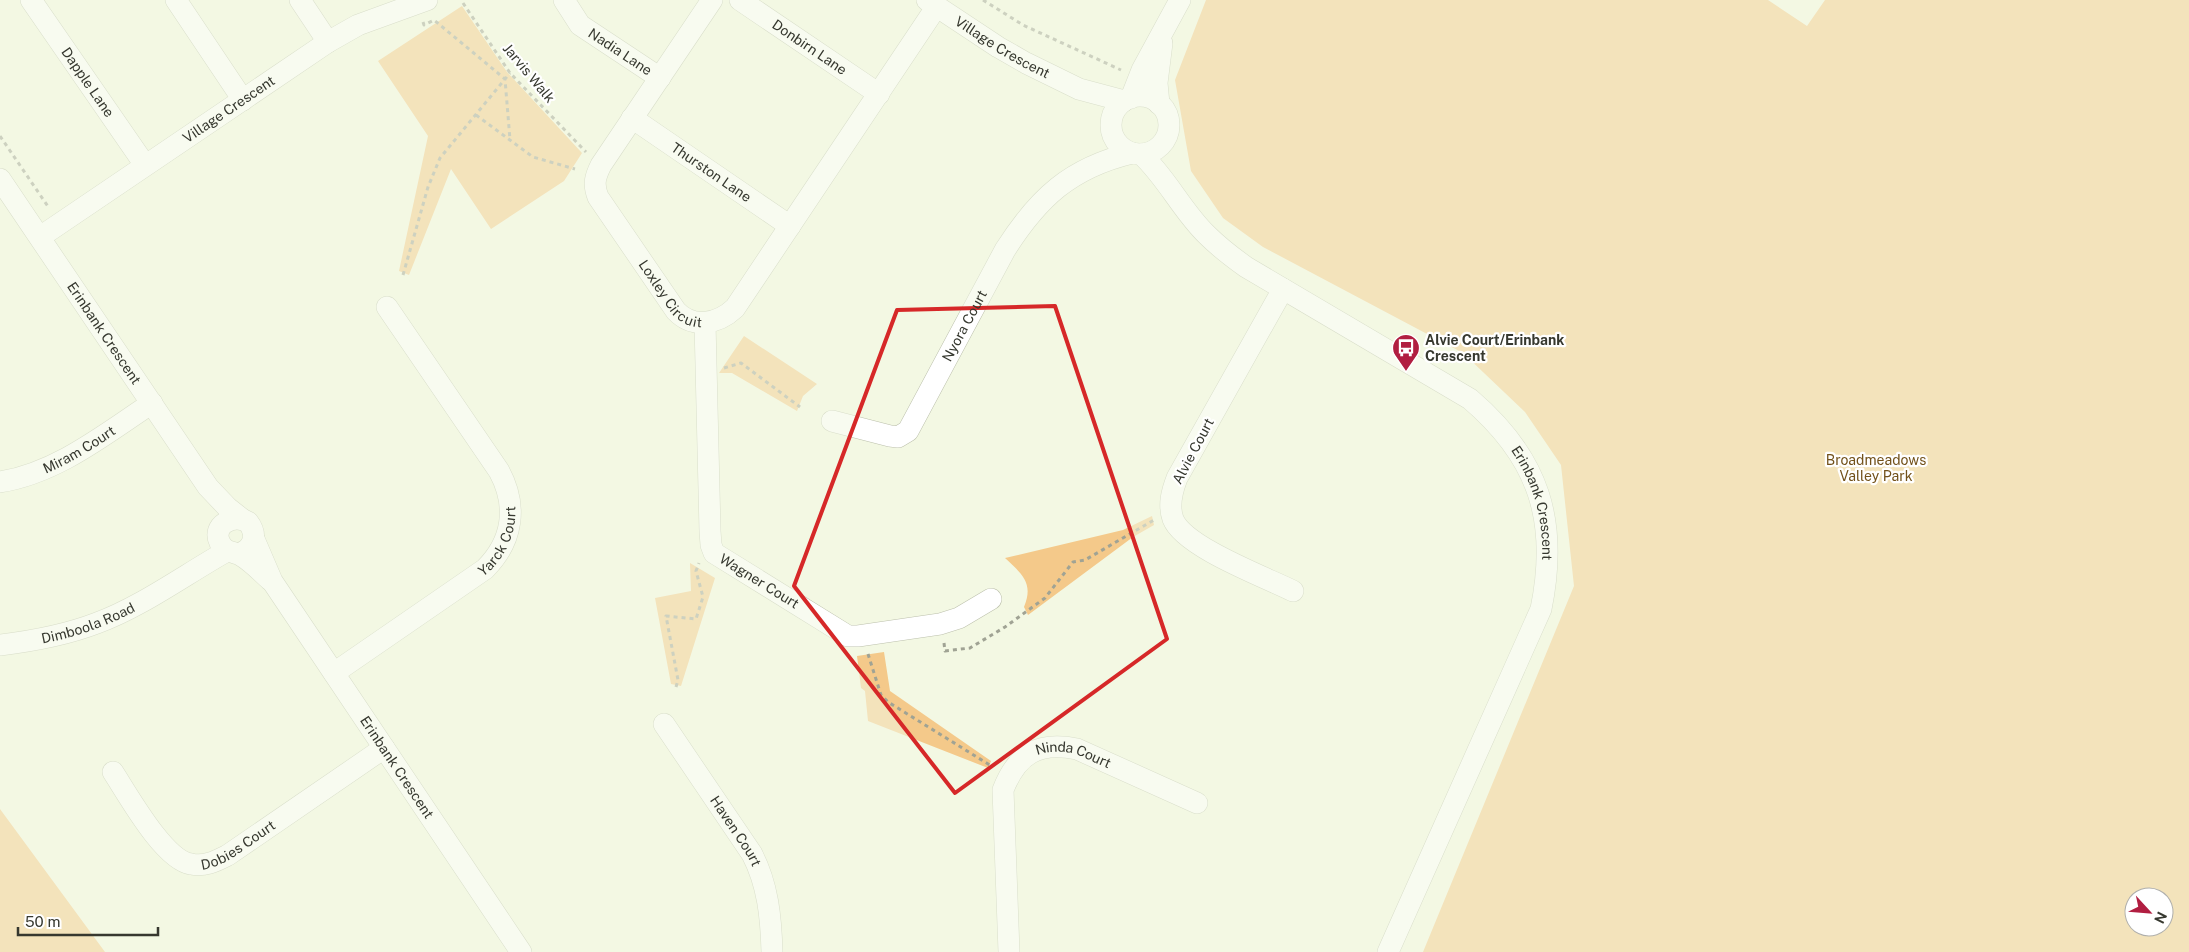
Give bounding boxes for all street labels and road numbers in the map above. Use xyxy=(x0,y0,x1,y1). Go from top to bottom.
street label: Village Crescent xyxy=(952,13,1052,81)
street label: Donbirn Lane xyxy=(769,16,850,78)
street label: Nadia Lane xyxy=(585,25,655,79)
street label: Jarvis Walk xyxy=(500,40,558,106)
street label: Dapple Lane xyxy=(58,44,117,120)
street label: Village Crescent xyxy=(180,72,278,146)
street label: Thurston Lane xyxy=(668,139,754,205)
street label: Loxley Circuit xyxy=(636,257,703,331)
street label: Erinbank Crescent xyxy=(64,279,144,387)
street label: Nyora Court xyxy=(939,287,990,364)
street label: Alvie Court xyxy=(1169,415,1217,487)
street label: Miram Court xyxy=(40,422,118,477)
street label: Erinbank Crescent xyxy=(1508,443,1555,560)
street label: Yarck Court xyxy=(475,506,518,579)
street label: Wagner Court xyxy=(717,550,802,612)
street label: Dimboola Road xyxy=(40,599,137,646)
street label: Erinbank Crescent xyxy=(357,713,437,821)
street label: Ninda Court xyxy=(1034,739,1114,771)
street label: Haven Court xyxy=(707,793,765,869)
street label: Dobies Court xyxy=(199,817,278,873)

